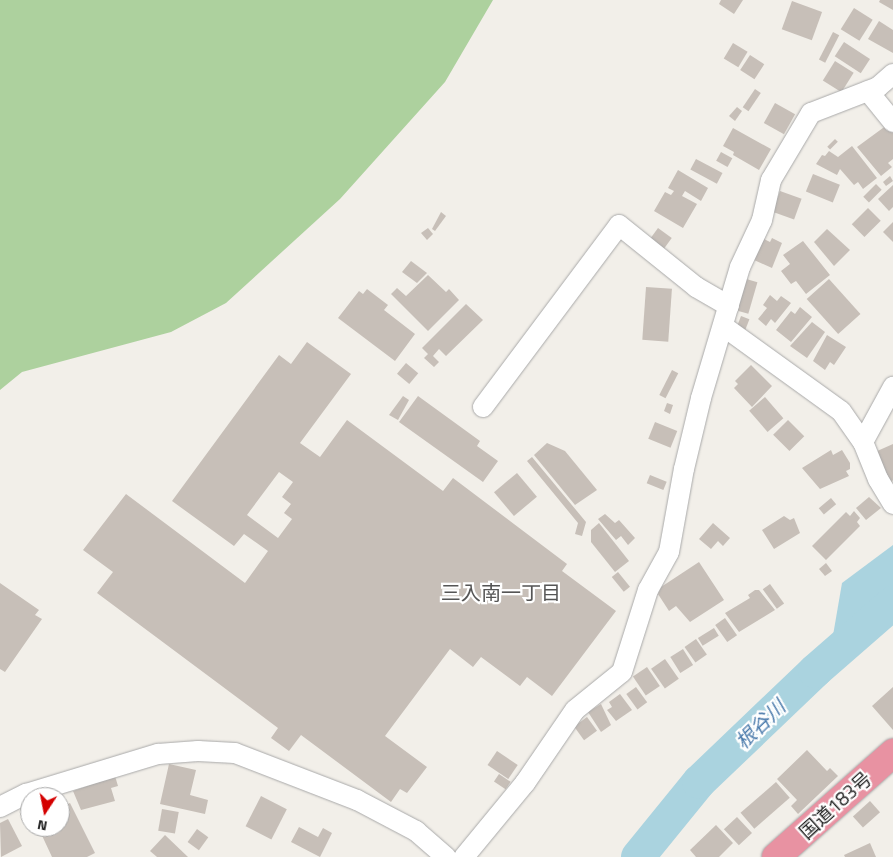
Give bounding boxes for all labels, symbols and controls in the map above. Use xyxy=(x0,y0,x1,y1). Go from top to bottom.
district label: 三入南一丁目 xyxy=(441,580,561,604)
water label: 根谷川 xyxy=(730,695,790,753)
street label: 国道183号 xyxy=(794,767,876,843)
north arrow xyxy=(20,787,70,837)
text: N xyxy=(35,815,49,837)

